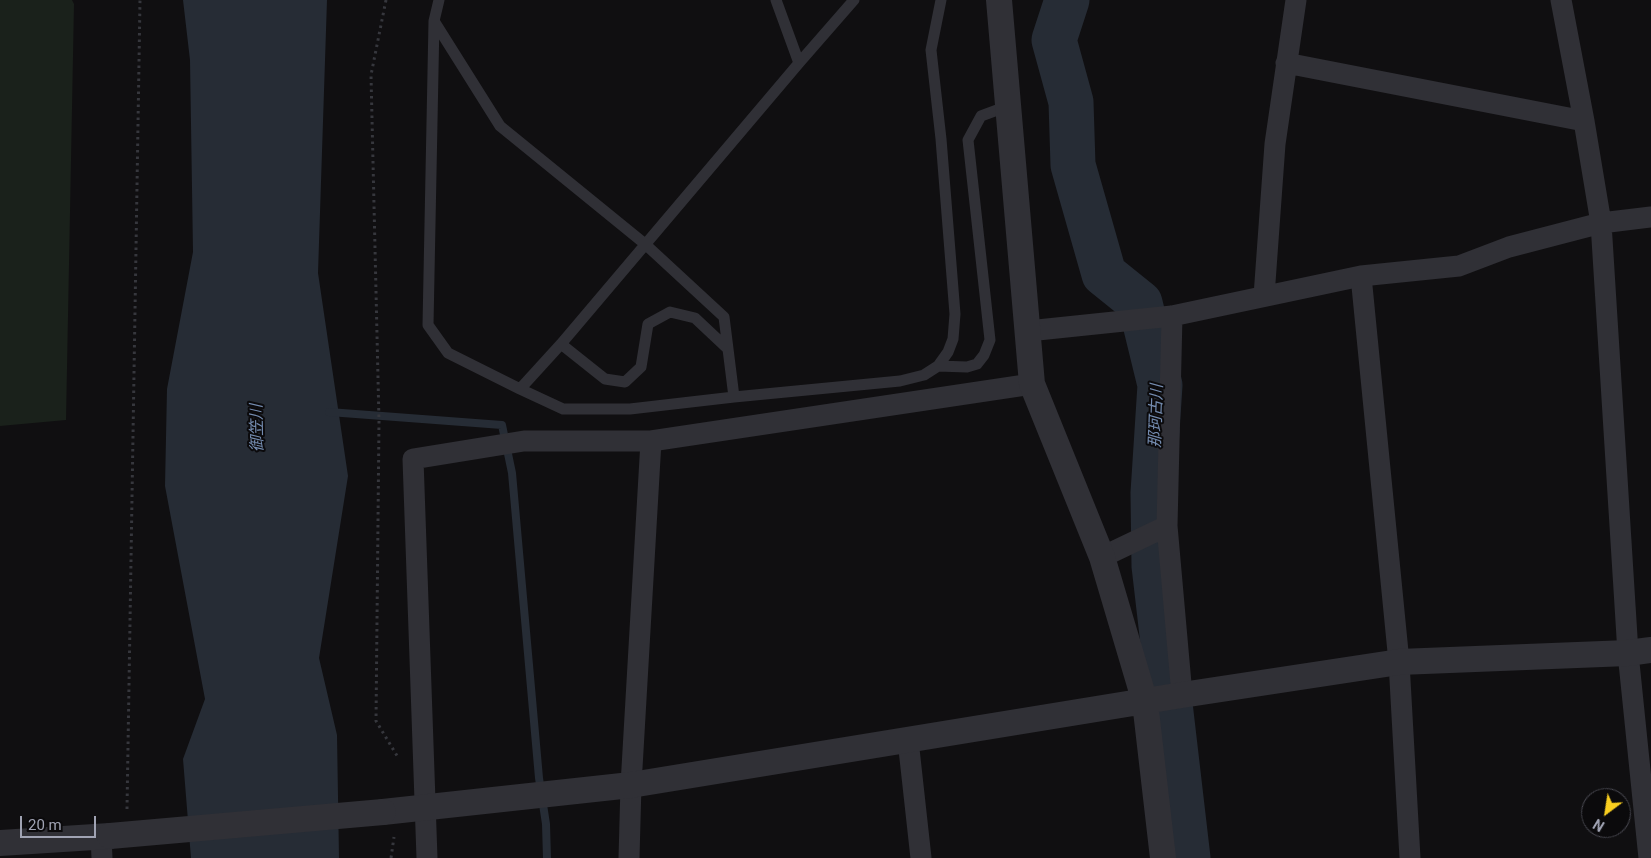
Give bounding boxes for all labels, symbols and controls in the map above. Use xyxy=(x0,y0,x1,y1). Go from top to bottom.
water label: 那珂古川 xyxy=(1146,384,1168,448)
water label: 御笠川 xyxy=(248,404,268,452)
north arrow xyxy=(1581,788,1631,838)
scale bar xyxy=(22,806,99,838)
text: 20 m xyxy=(28,816,62,834)
text: N xyxy=(1590,816,1607,834)

